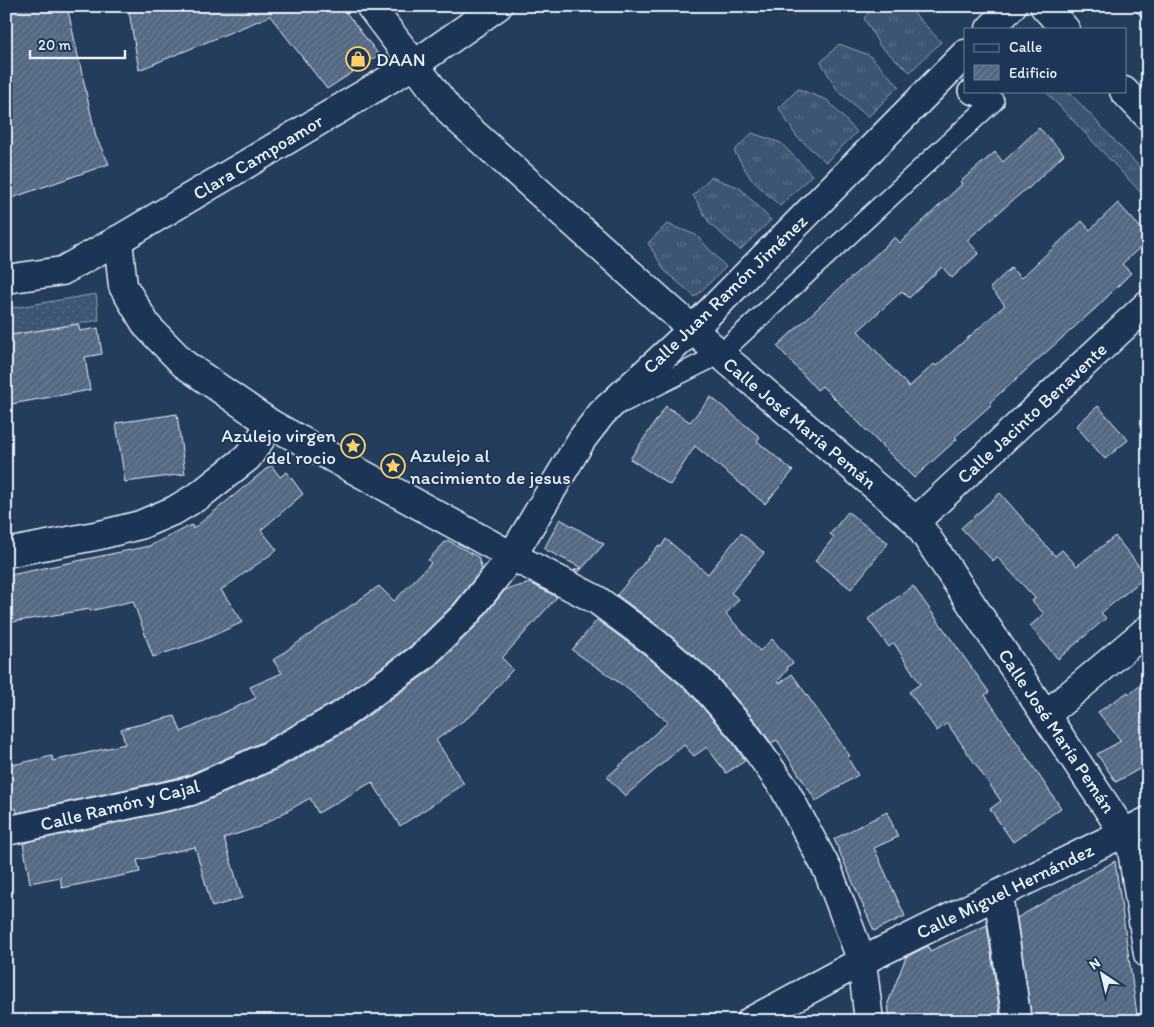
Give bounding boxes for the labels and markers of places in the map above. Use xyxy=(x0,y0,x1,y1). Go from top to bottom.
shop icon: DAAN xyxy=(345,46,371,72)
place label: DAAN xyxy=(376,48,426,71)
place label: Azulejo virgen del rocio xyxy=(221,424,336,469)
place icon: Azulejo virgen del rocio xyxy=(340,433,366,459)
place label: Azulejo al nacimiento de jesus xyxy=(410,444,571,489)
place icon: Azulejo al nacimiento de jesus xyxy=(380,453,406,479)

